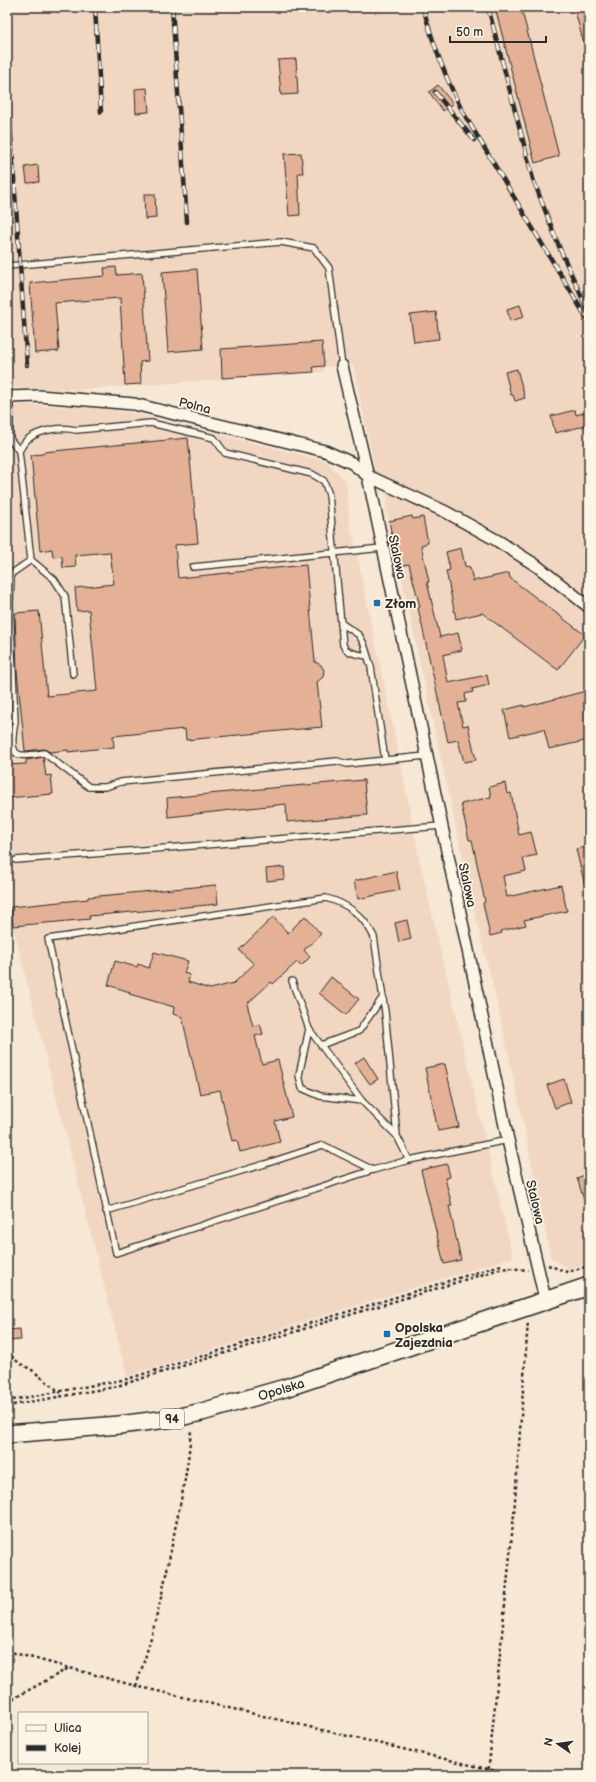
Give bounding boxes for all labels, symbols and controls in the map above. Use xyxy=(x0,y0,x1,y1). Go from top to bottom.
scale bar xyxy=(450,18,546,44)
text: 50 m xyxy=(456,25,483,40)
street label: Polna xyxy=(177,394,213,418)
street label: Stalowa xyxy=(385,534,410,581)
place label: Złom xyxy=(385,596,416,612)
marker: Złom xyxy=(372,598,382,608)
street label: Stalowa xyxy=(455,862,480,909)
street label: Stalowa xyxy=(522,1179,548,1226)
place label: Opolska Zajezdnia xyxy=(395,1320,453,1351)
marker: Opolska Zajezdnia xyxy=(382,1329,392,1339)
street label: Opolska xyxy=(256,1375,306,1405)
road number: 94 xyxy=(160,1409,184,1429)
legend xyxy=(18,1712,148,1764)
text: Ulica xyxy=(54,1721,82,1736)
north arrow xyxy=(538,1724,578,1764)
text: N xyxy=(541,1736,556,1747)
text: Kolej xyxy=(54,1741,81,1756)

